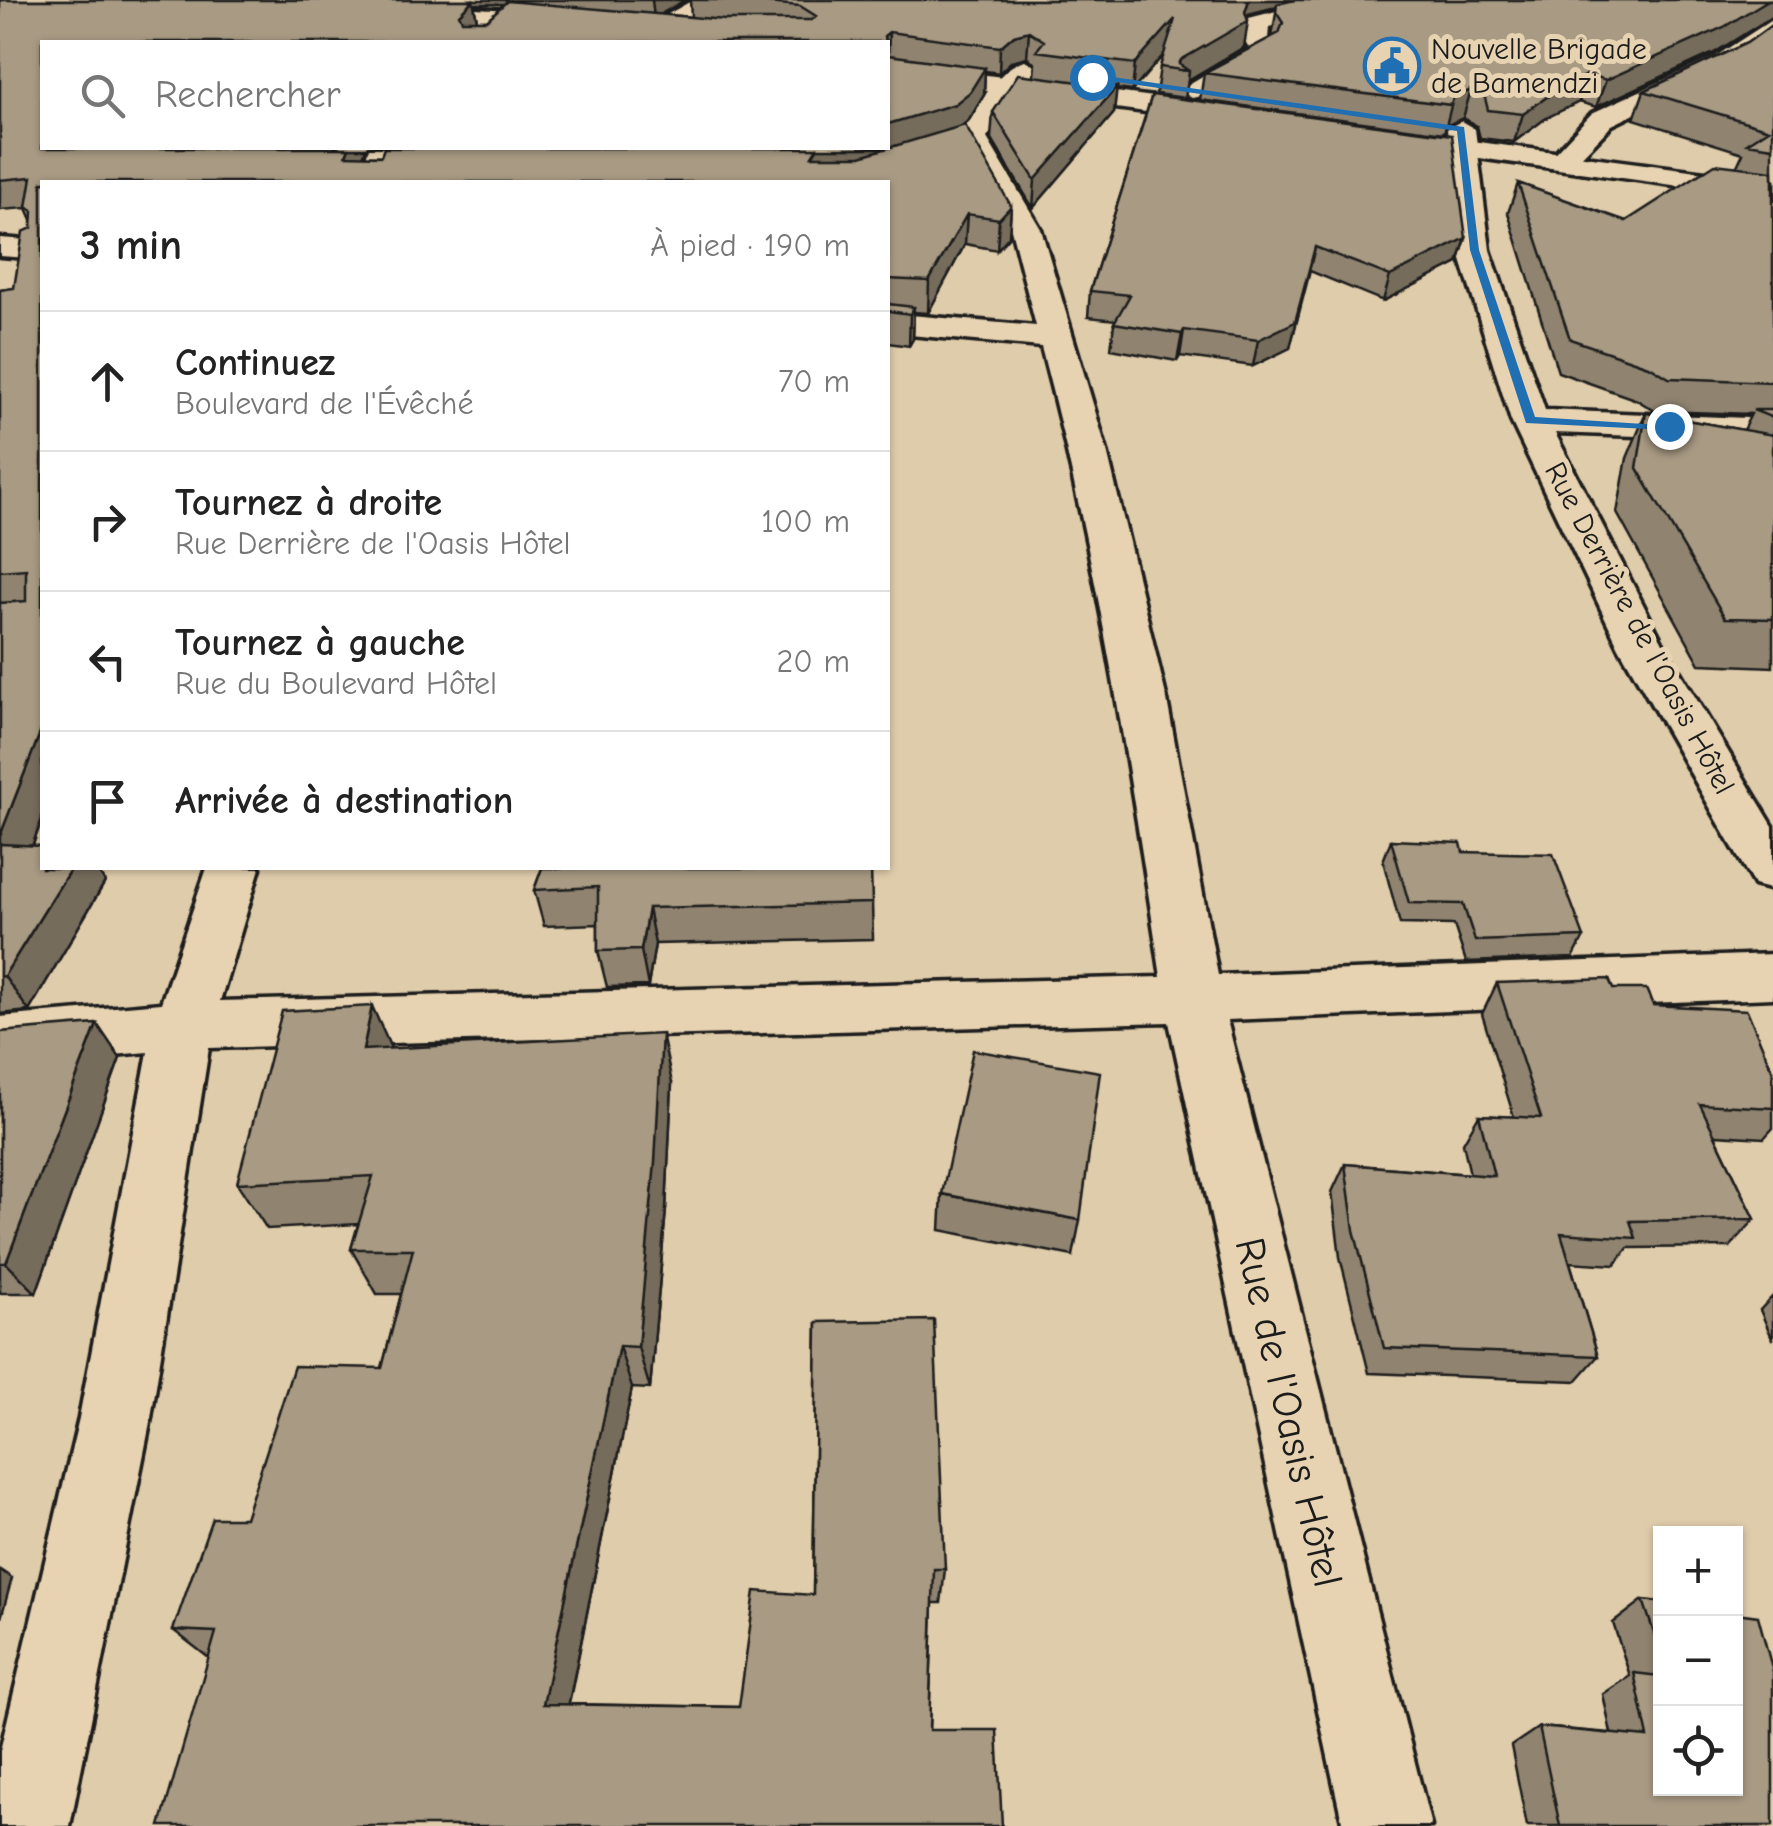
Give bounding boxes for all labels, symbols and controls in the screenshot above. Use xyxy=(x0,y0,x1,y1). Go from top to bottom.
place label: Nouvelle Brigade de Bamendzi xyxy=(1431,32,1647,101)
public building icon: Nouvelle Brigade de Bamendzi xyxy=(1362,36,1422,96)
search box xyxy=(40,40,890,150)
route start xyxy=(1070,55,1116,101)
icon: search xyxy=(75,68,130,123)
text: Rechercher xyxy=(155,73,341,117)
text: 3 min xyxy=(80,221,182,270)
text: À pied · 190 m xyxy=(650,227,850,264)
text: Continuez xyxy=(175,341,335,385)
icon: ahead xyxy=(80,354,135,409)
text: 70 m xyxy=(778,363,850,400)
text: Boulevard de l'Évêché xyxy=(175,385,473,422)
route end xyxy=(1647,404,1693,450)
street label: Rue Derrière de l'Oasis Hôtel xyxy=(1537,456,1742,800)
text: Tournez à droite xyxy=(175,481,442,525)
icon: right xyxy=(80,494,135,549)
text: 100 m xyxy=(761,503,850,540)
text: Rue Derrière de l'Oasis Hôtel xyxy=(175,525,571,562)
text: Tournez à gauche xyxy=(175,621,465,665)
icon: left xyxy=(80,634,135,689)
text: 20 m xyxy=(777,643,850,680)
text: Rue du Boulevard Hôtel xyxy=(175,665,497,702)
icon: arrive xyxy=(80,774,135,829)
text: Arrivée à destination xyxy=(175,779,513,823)
street label: Rue de l'Oasis Hôtel xyxy=(1225,1233,1353,1592)
map controls xyxy=(1653,1526,1743,1796)
button: + xyxy=(1653,1526,1743,1616)
button: − xyxy=(1653,1616,1743,1706)
button: locate xyxy=(1653,1706,1743,1796)

